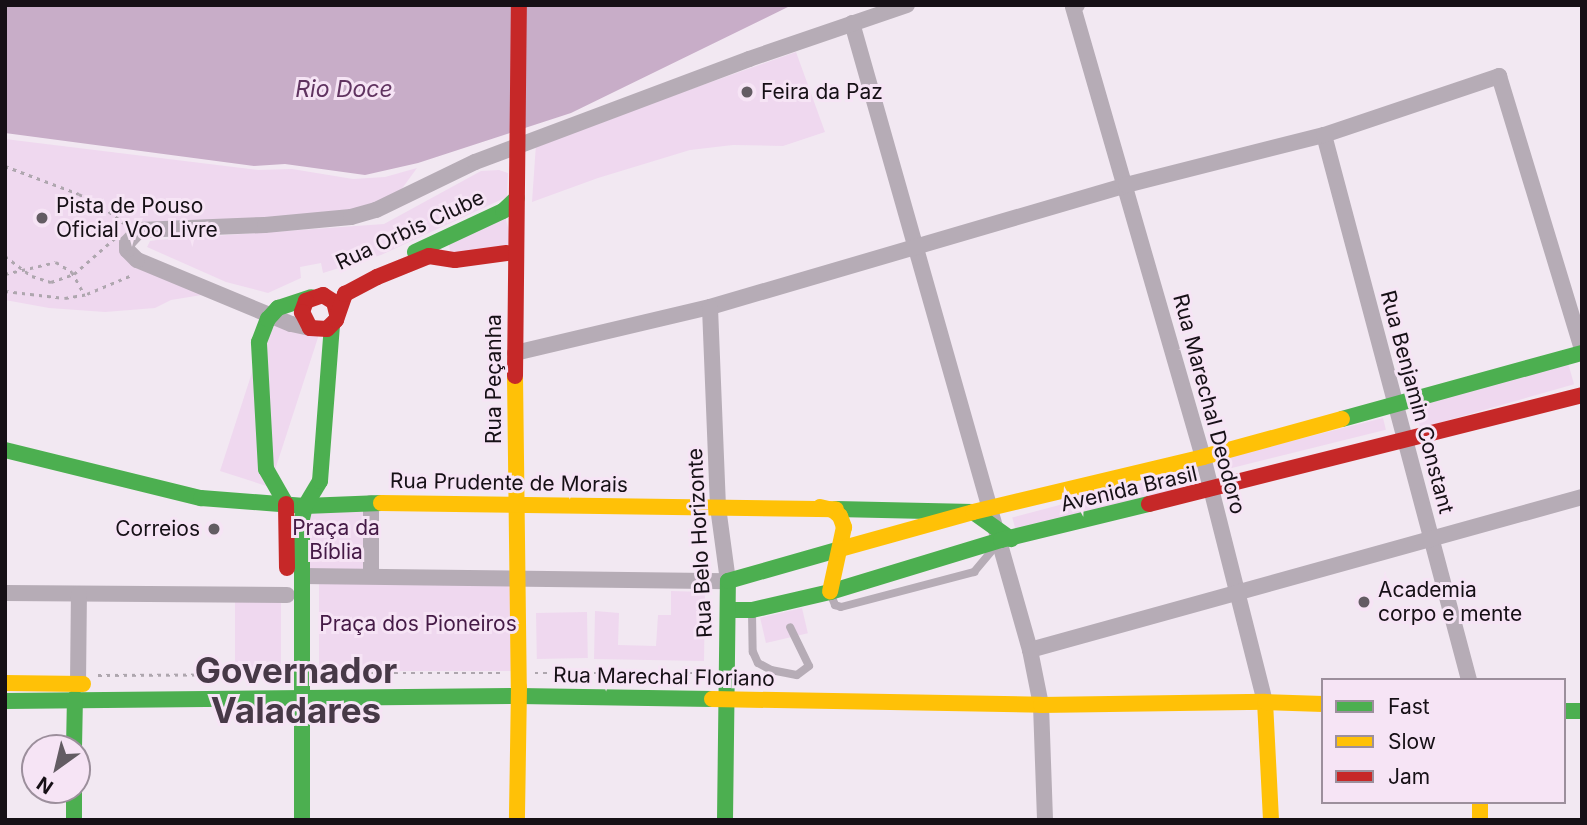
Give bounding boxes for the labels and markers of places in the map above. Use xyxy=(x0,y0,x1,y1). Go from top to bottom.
place label: Feira da Paz xyxy=(761,79,883,105)
marker: Feira da Paz xyxy=(739,84,755,100)
place label: Pista de Pouso Oficial Voo Livre xyxy=(56,193,218,243)
marker: Pista de Pouso Oficial Voo Livre xyxy=(34,210,50,226)
place label: Correios xyxy=(115,516,200,542)
marker: Correios xyxy=(206,521,222,537)
place label: Academia corpo e mente xyxy=(1378,577,1522,627)
marker: Academia corpo e mente xyxy=(1356,594,1372,610)

